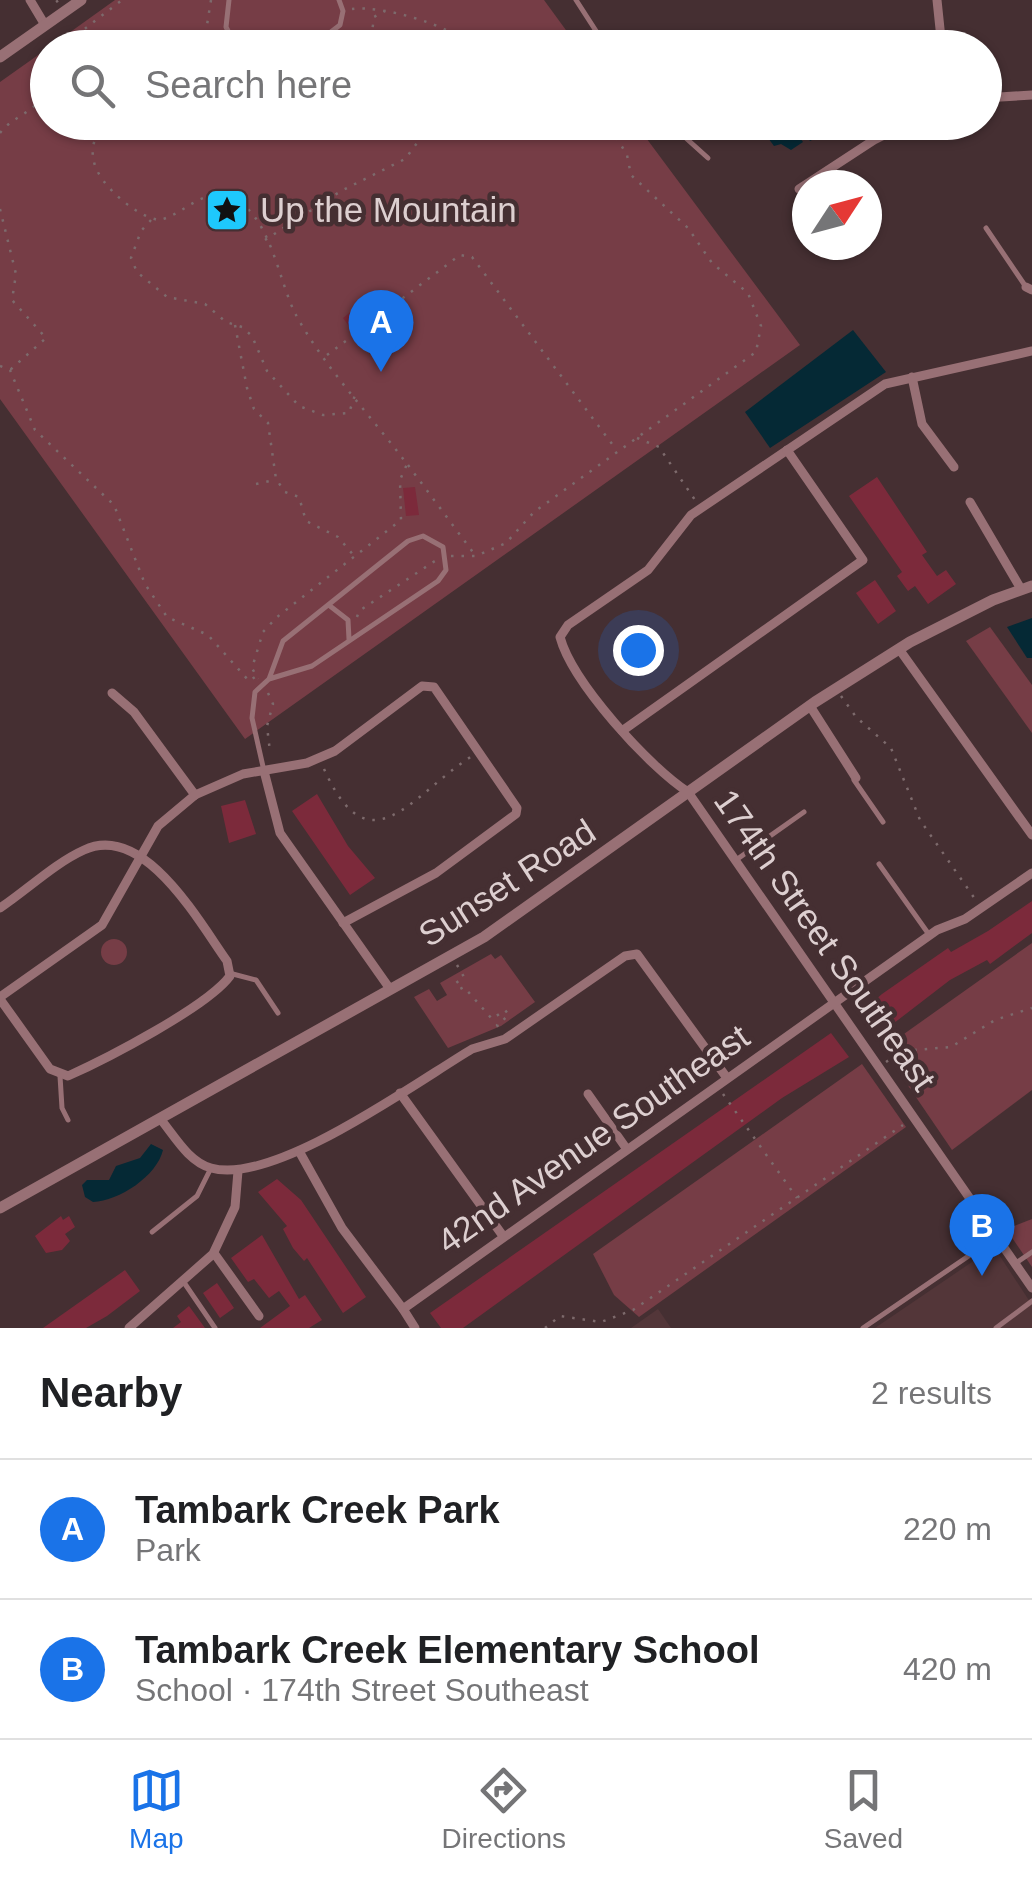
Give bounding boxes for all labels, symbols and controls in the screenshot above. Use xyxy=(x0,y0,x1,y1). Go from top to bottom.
search box xyxy=(30,30,1002,140)
icon: search xyxy=(65,58,120,113)
text: Search here xyxy=(145,64,352,106)
north arrow xyxy=(792,170,882,260)
place icon: Up the Mountain xyxy=(204,187,250,233)
place label: Up the Mountain xyxy=(260,190,517,229)
pin: A xyxy=(348,290,414,372)
your location xyxy=(613,625,664,676)
street label: 174th Street Southeast xyxy=(707,782,944,1098)
street label: Sunset Road xyxy=(411,811,602,954)
street label: 42nd Avenue Southeast xyxy=(430,1016,756,1261)
pin: B xyxy=(950,1194,1014,1276)
text: Nearby xyxy=(40,1369,182,1416)
text: 2 results xyxy=(871,1375,992,1411)
text: Tambark Creek Park xyxy=(135,1489,500,1531)
text: A xyxy=(61,1511,84,1547)
text: 220 m xyxy=(903,1511,992,1547)
text: Park xyxy=(135,1532,201,1568)
text: Tambark Creek Elementary School xyxy=(135,1629,759,1671)
text: B xyxy=(61,1651,84,1687)
text: 420 m xyxy=(903,1651,992,1687)
text: School · 174th Street Southeast xyxy=(135,1672,589,1708)
tab: Map xyxy=(129,1763,184,1855)
tab: Directions xyxy=(442,1763,566,1855)
tab: Saved xyxy=(824,1763,903,1855)

